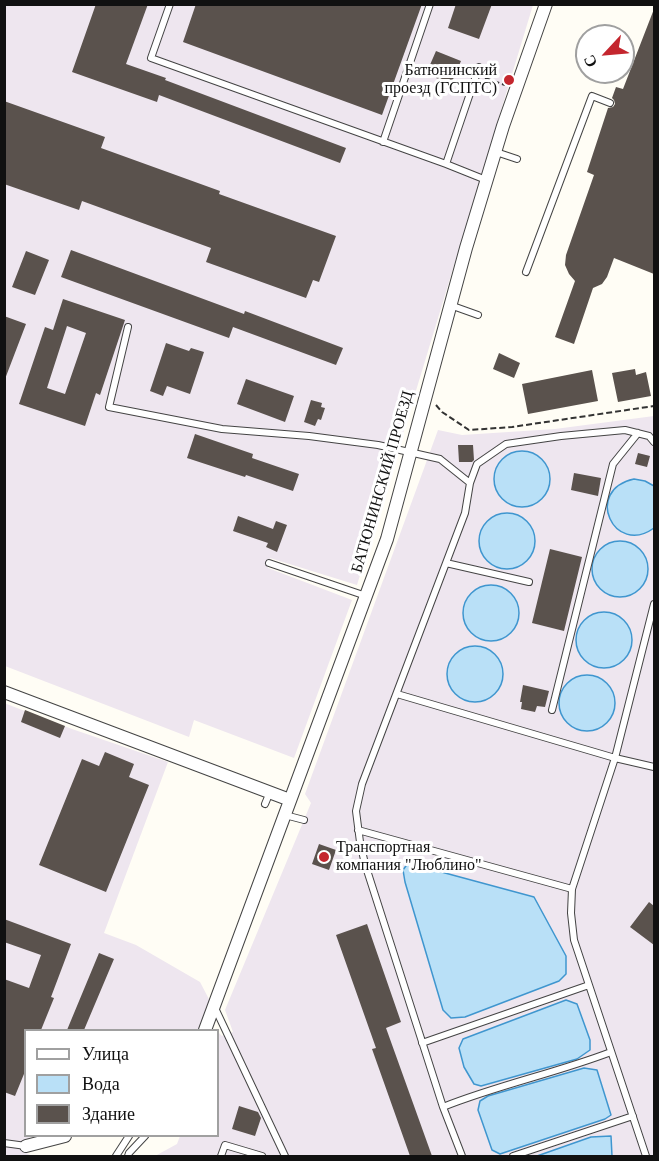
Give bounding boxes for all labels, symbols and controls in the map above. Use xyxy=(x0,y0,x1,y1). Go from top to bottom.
north arrow xyxy=(575,24,635,84)
text: С xyxy=(580,52,600,70)
place label: Батюнинский проезд (ГСПТС) xyxy=(384,61,497,99)
marker: Батюнинский проезд (ГСПТС) xyxy=(502,73,516,87)
street label: БАТЮНИНСКИЙ ПРОЕЗД xyxy=(348,389,418,575)
place label: Транспортная компания "Люблино" xyxy=(336,838,482,876)
marker: Транспортная компания "Люблино" xyxy=(317,850,331,864)
legend xyxy=(24,1029,219,1137)
text: Улица xyxy=(82,1044,129,1064)
text: Вода xyxy=(82,1074,120,1094)
text: Здание xyxy=(82,1104,135,1124)

